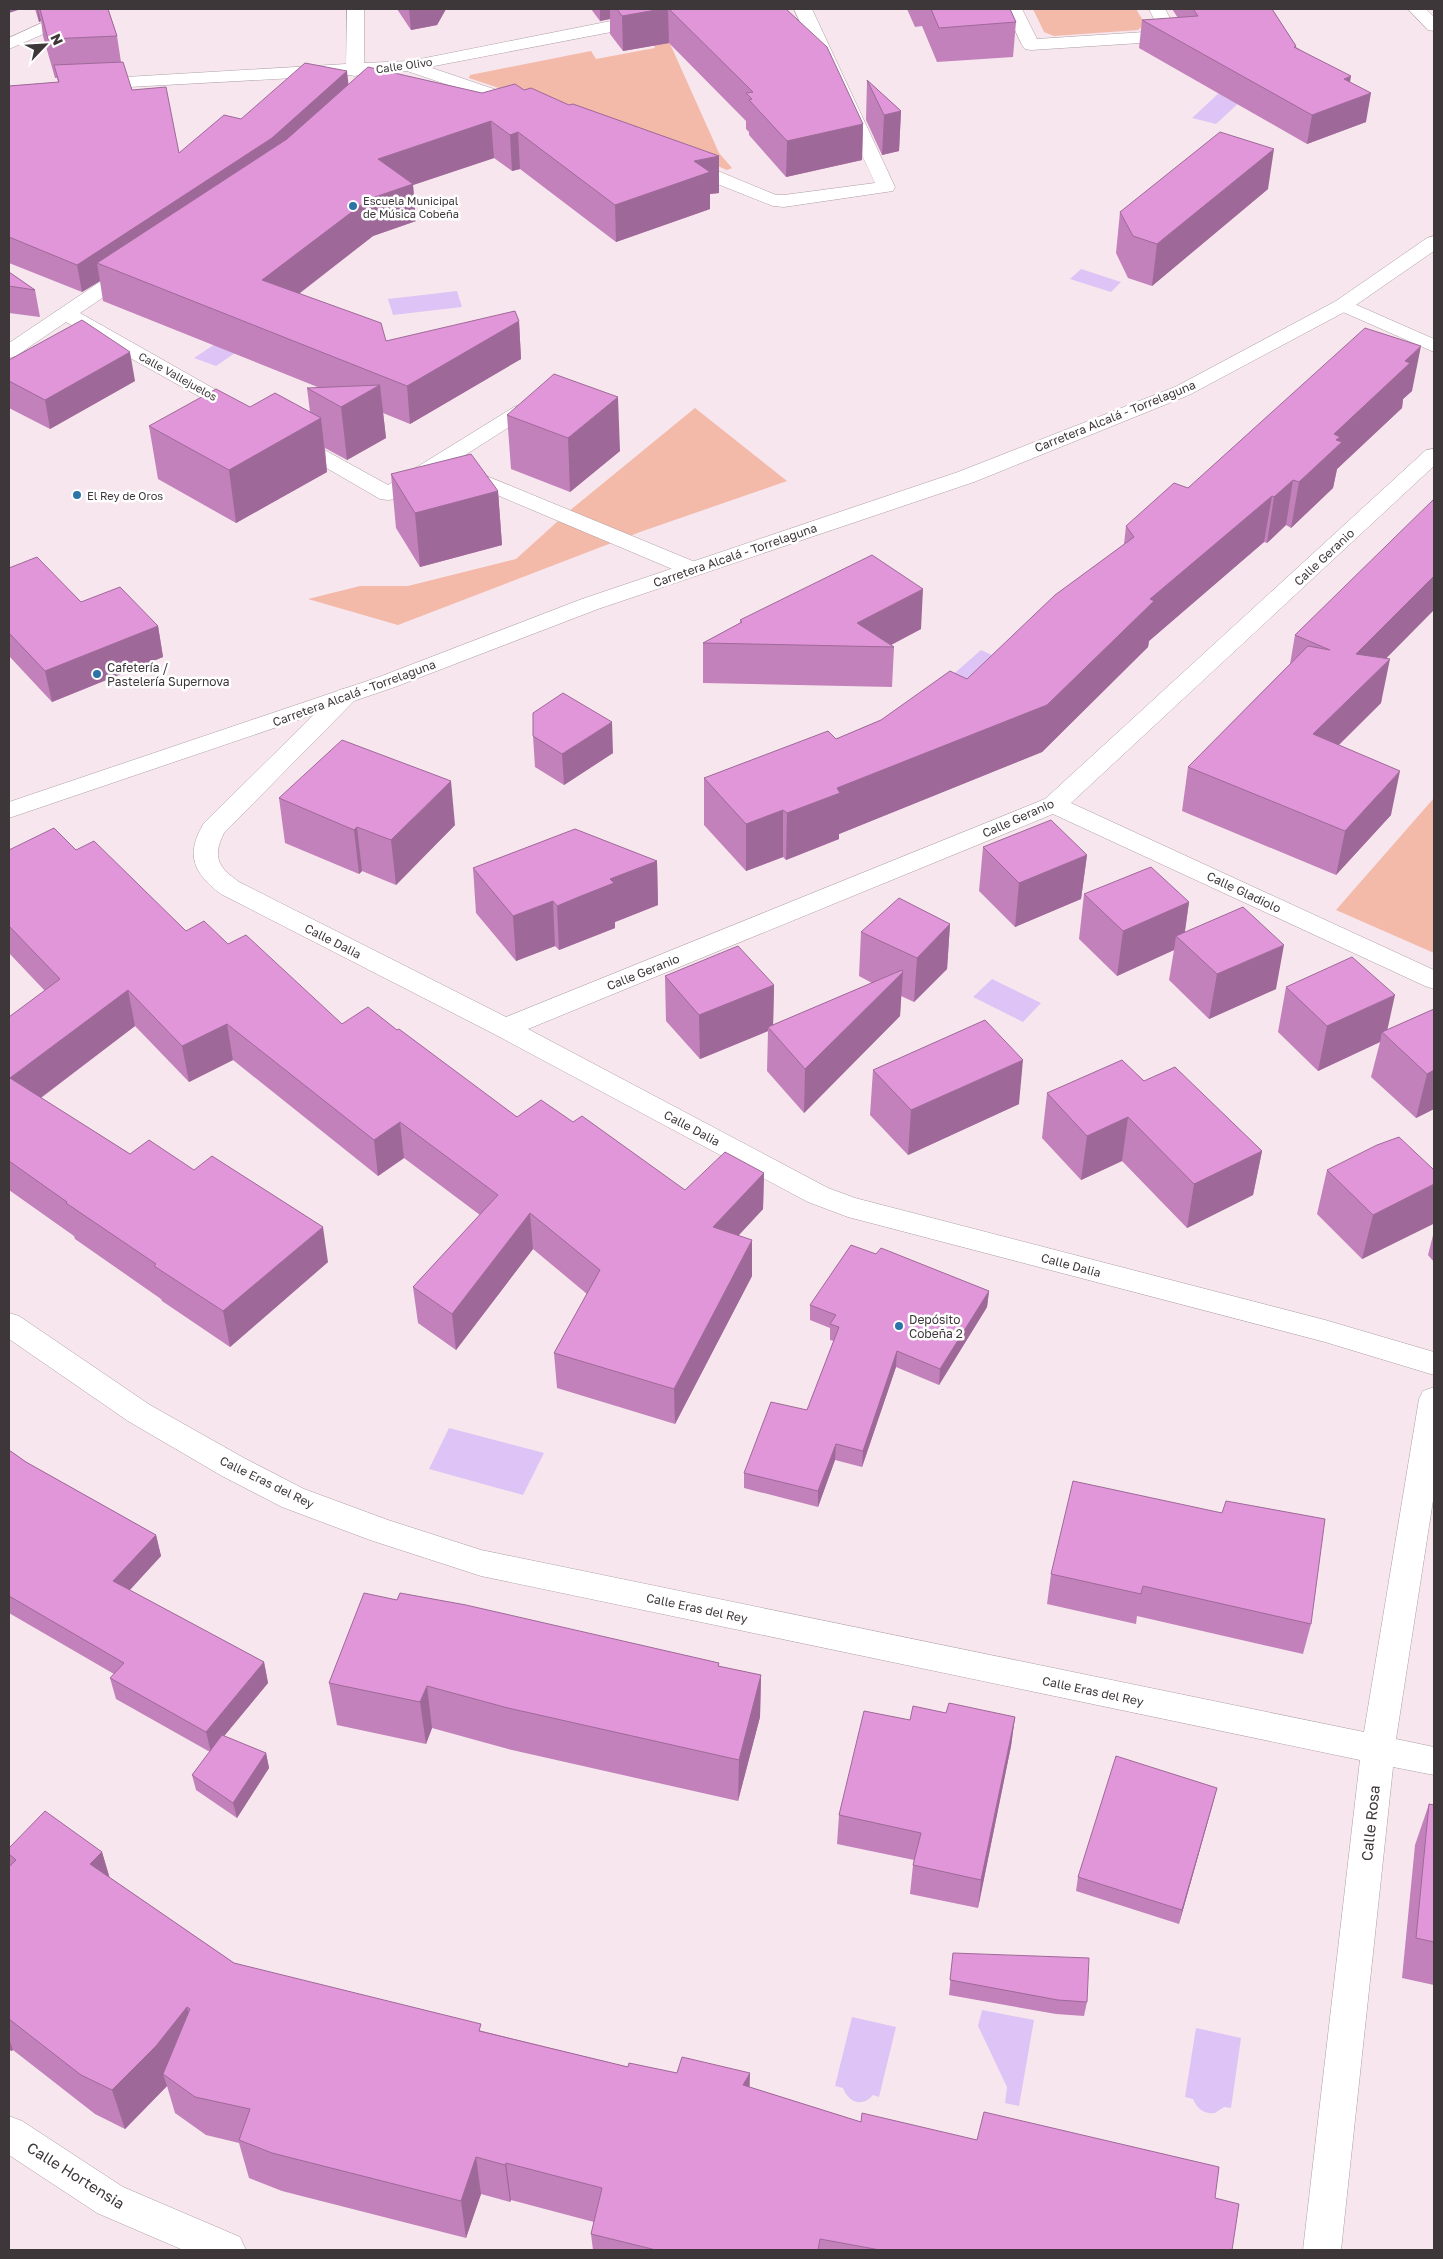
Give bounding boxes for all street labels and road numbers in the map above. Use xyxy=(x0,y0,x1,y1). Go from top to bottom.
street label: Calle Olivo xyxy=(375,55,433,75)
street label: Calle Vallejuelos xyxy=(136,349,220,403)
street label: Carretera Alcalá - Torrelaguna xyxy=(1032,377,1198,455)
street label: Carretera Alcalá - Torrelaguna xyxy=(651,520,819,590)
street label: Calle Geranio xyxy=(1291,525,1357,589)
street label: Carretera Alcalá - Torrelaguna xyxy=(270,656,438,730)
street label: Calle Geranio xyxy=(980,795,1056,841)
street label: Calle Gladiolo xyxy=(1204,868,1284,916)
street label: Calle Dalia xyxy=(302,920,364,962)
street label: Calle Geranio xyxy=(604,951,682,993)
street label: Calle Dalia xyxy=(661,1107,723,1149)
street label: Calle Dalia xyxy=(1039,1250,1103,1280)
street label: Calle Eras del Rey xyxy=(217,1453,317,1511)
street label: Calle Eras del Rey xyxy=(645,1590,749,1626)
street label: Calle Eras del Rey xyxy=(1041,1673,1145,1709)
street label: Calle Rosa xyxy=(1357,1784,1383,1862)
street label: Calle Hortensia xyxy=(24,2138,128,2212)

